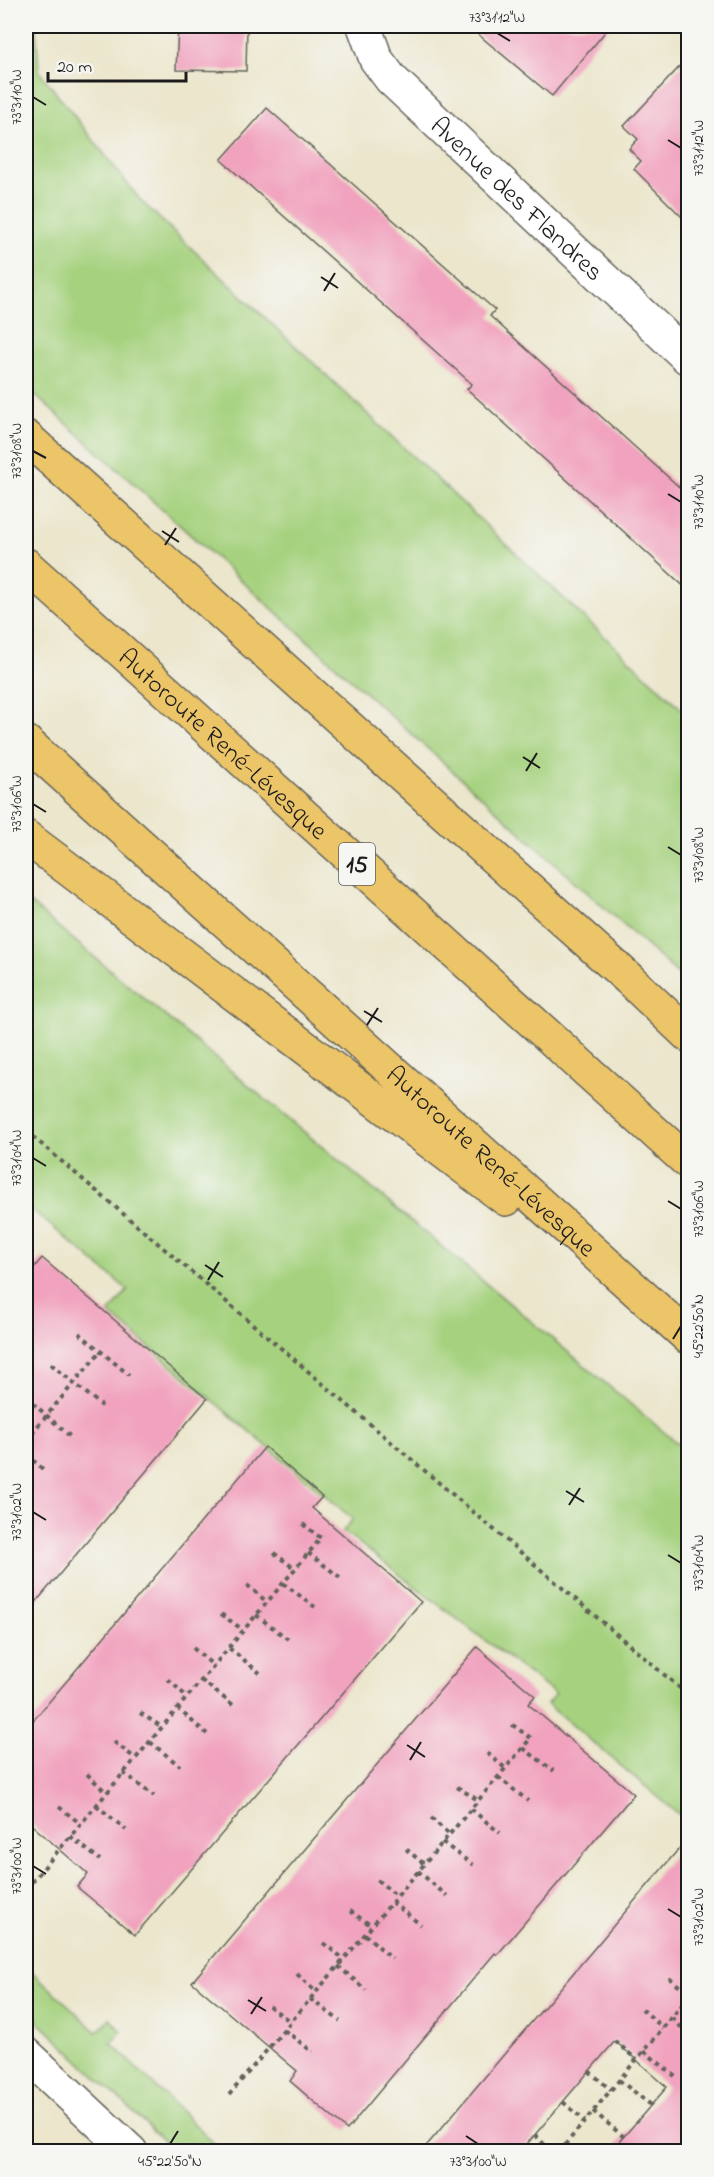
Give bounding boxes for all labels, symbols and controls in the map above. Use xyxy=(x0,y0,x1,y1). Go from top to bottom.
text: 73°31'12"W xyxy=(469,7,525,29)
scale bar xyxy=(48,45,186,83)
text: 20 m xyxy=(57,55,92,81)
text: 73°31'10"W xyxy=(6,69,28,125)
street label: Avenue des Flandres xyxy=(420,109,611,291)
text: 73°31'12"W xyxy=(688,120,710,176)
text: 73°31'08"W xyxy=(6,423,28,479)
text: 73°31'10"W xyxy=(688,474,710,530)
street label: Autoroute René-Lévesque xyxy=(108,641,335,850)
text: 73°31'06"W xyxy=(6,775,28,833)
text: 73°31'08"W xyxy=(688,827,710,883)
road number: 15 xyxy=(339,843,375,885)
street label: Autoroute René-Lévesque xyxy=(376,1058,603,1268)
text: 73°31'04"W xyxy=(6,1130,28,1186)
text: 73°31'06"W xyxy=(688,1180,710,1238)
text: 45°22'50"N xyxy=(688,1294,710,1358)
text: 73°31'02"W xyxy=(6,1483,28,1541)
text: 73°31'04"W xyxy=(688,1535,710,1591)
text: 73°31'00"W xyxy=(6,1837,28,1895)
text: 73°31'02"W xyxy=(688,1888,710,1946)
text: 45°22'50"N xyxy=(138,2151,202,2173)
text: 73°31'00"W xyxy=(449,2151,507,2173)

